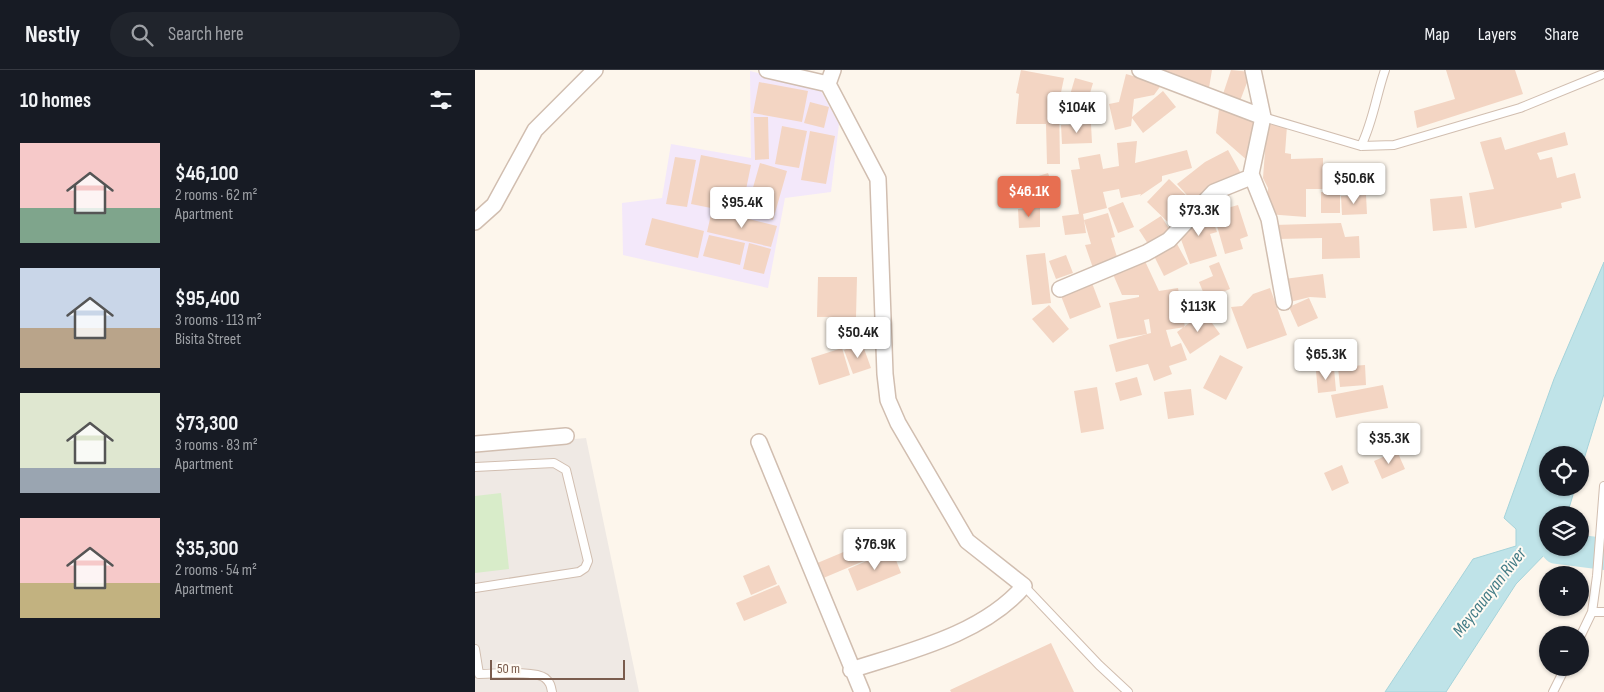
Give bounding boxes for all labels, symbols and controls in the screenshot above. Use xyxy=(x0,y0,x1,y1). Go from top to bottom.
search box xyxy=(110,12,460,57)
text: Nestly xyxy=(25,20,80,49)
icon: search xyxy=(128,21,156,49)
text: Search here xyxy=(168,23,244,46)
text: Map xyxy=(1425,24,1450,45)
text: Layers xyxy=(1478,24,1517,45)
text: Share xyxy=(1545,24,1579,45)
icon: filters xyxy=(427,86,455,114)
text: 10 homes xyxy=(20,88,91,113)
pin: $104K xyxy=(1042,92,1112,134)
text: $104K xyxy=(1058,98,1096,117)
text: $46,100 xyxy=(175,161,238,186)
pin: $50.6K xyxy=(1313,162,1395,205)
icon: home xyxy=(60,163,120,223)
text: $50.6K xyxy=(1333,169,1375,188)
pin: $46.1K xyxy=(988,176,1070,218)
text: $46.1K xyxy=(1008,182,1050,201)
text: 2 rooms · 62 m² xyxy=(175,186,258,205)
pin: $95.4K xyxy=(701,186,783,229)
text: $95.4K xyxy=(721,193,763,212)
pin: $73.3K xyxy=(1158,194,1240,237)
text: $73.3K xyxy=(1178,201,1220,220)
text: Apartment xyxy=(175,205,233,224)
text: $95,400 xyxy=(175,286,240,311)
icon: home xyxy=(60,288,120,348)
pin: $113K xyxy=(1163,290,1233,333)
text: $113K xyxy=(1180,297,1216,316)
text: 3 rooms · 113 m² xyxy=(175,311,262,330)
pin: $50.4K xyxy=(817,316,899,359)
text: $50.4K xyxy=(837,323,879,342)
text: Bisita Street xyxy=(175,330,241,349)
pin: $65.3K xyxy=(1285,338,1367,381)
text: $65.3K xyxy=(1305,345,1347,364)
text: $73,300 xyxy=(175,411,238,436)
icon: home xyxy=(60,413,120,473)
pin: $35.3K xyxy=(1348,422,1430,465)
text: $35.3K xyxy=(1368,429,1410,448)
text: 3 rooms · 83 m² xyxy=(175,436,258,455)
map controls xyxy=(1539,446,1589,676)
button: locate xyxy=(1539,446,1589,496)
text: Apartment xyxy=(175,455,233,474)
button: layers xyxy=(1539,506,1589,556)
pin: $76.9K xyxy=(834,528,916,571)
text: $76.9K xyxy=(854,535,896,554)
text: $35,300 xyxy=(175,536,239,561)
icon: home xyxy=(60,538,120,598)
water label: Meycauayan River xyxy=(1448,543,1531,641)
text: 2 rooms · 54 m² xyxy=(175,561,257,580)
button: + xyxy=(1539,566,1589,616)
text: Apartment xyxy=(175,580,233,599)
button: − xyxy=(1539,626,1589,676)
scale bar xyxy=(490,657,625,680)
text: 50 m xyxy=(497,660,520,677)

